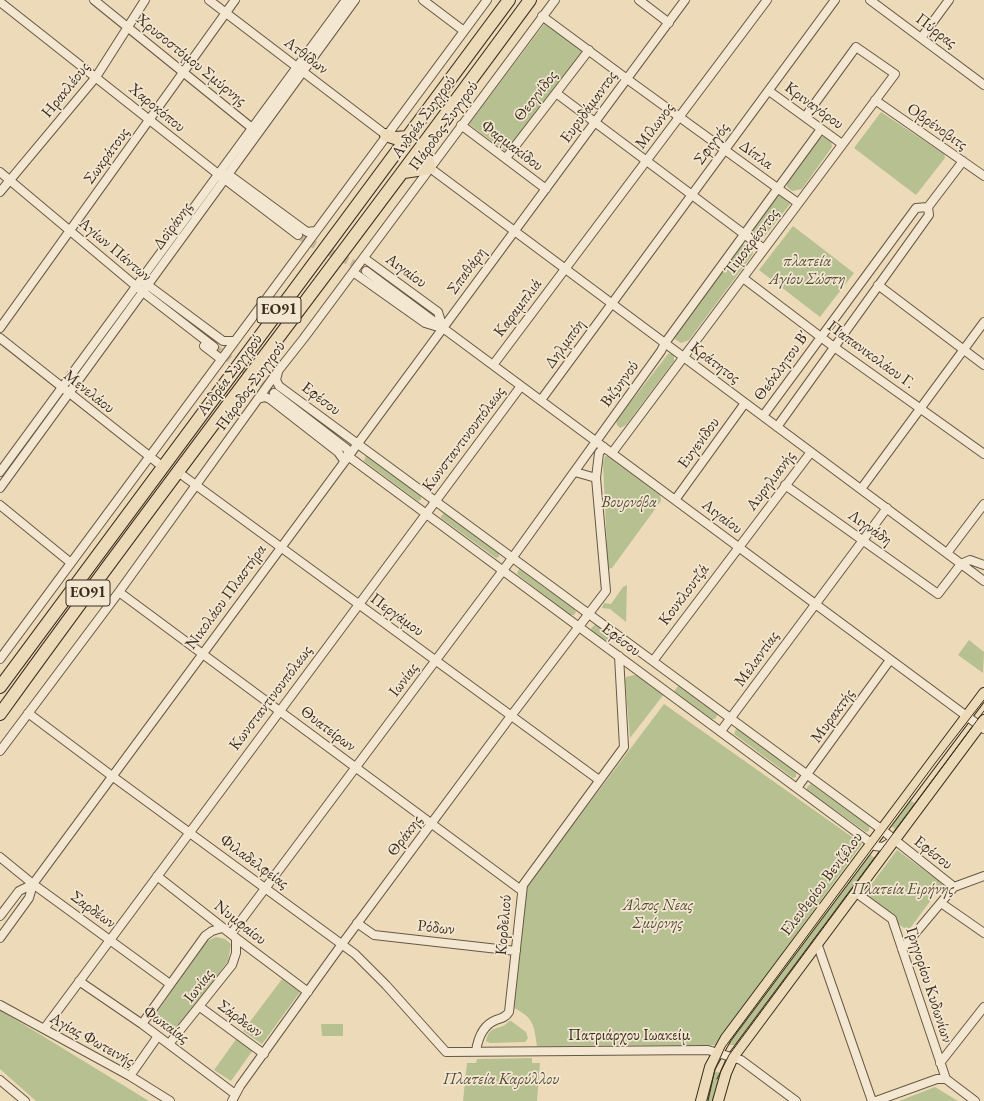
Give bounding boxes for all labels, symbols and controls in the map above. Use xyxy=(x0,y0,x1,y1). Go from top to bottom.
street label: Πύρρας xyxy=(912,9,960,53)
street label: Χρυσοστόμου Σμύρνης xyxy=(132,10,250,110)
street label: Ατθίδων xyxy=(280,33,332,79)
street label: Ηρακλέους xyxy=(38,58,94,122)
street label: Θεογνίδος xyxy=(510,66,562,126)
street label: Ευρυδάμαντος xyxy=(556,67,622,147)
street label: Ανδρέα Συγγρού xyxy=(388,72,460,162)
street label: Πάροδος Συγγρού xyxy=(405,77,483,175)
street label: Κριναγόρου xyxy=(781,78,847,134)
street label: Χαροκόπου xyxy=(125,79,189,137)
street label: Μίλωνος xyxy=(631,99,679,153)
street label: Οβρένοβιτς xyxy=(903,99,971,155)
street label: Φαρμακίδου xyxy=(477,116,547,176)
street label: Σφιγγός xyxy=(690,119,734,169)
street label: Σωκράτους xyxy=(80,124,134,188)
street label: Δίπλα xyxy=(735,136,777,174)
street label: Δοϊράνης xyxy=(149,198,197,254)
street label: Τιμοκρέοντος xyxy=(721,205,783,279)
street label: Αγίων Πάντων xyxy=(75,214,155,286)
street label: Σπαθάρη xyxy=(444,244,490,298)
street label: Αιγαίου xyxy=(382,250,430,292)
park label: πλατεία Αγίου Σώστη xyxy=(769,252,845,290)
street label: Καραμπλιά xyxy=(490,275,546,341)
road number: ΕΟ91 xyxy=(257,297,301,323)
street label: Δηλμπόη xyxy=(541,316,589,372)
street label: Παπανικολάου Γ. xyxy=(824,317,918,393)
street label: Θεόκλητου Β΄ xyxy=(750,327,814,405)
street label: Ανδρέα Συγγρού xyxy=(193,330,267,420)
street label: Πάροδος Συγγρού xyxy=(212,337,290,435)
street label: Κράτητος xyxy=(686,338,744,388)
street label: Βιζυηνού xyxy=(597,357,643,411)
street label: Μενελάου xyxy=(60,366,118,418)
street label: Εφέσου xyxy=(298,378,344,420)
street label: Κωνσταντινουπόλεως xyxy=(418,383,510,495)
street label: Ευγενίδου xyxy=(674,414,724,472)
street label: Αυρηλιανής xyxy=(742,447,800,515)
park label: Βουρνόβα xyxy=(601,493,657,513)
street label: Αιγαίου xyxy=(698,495,746,539)
street label: Λιγνάδη xyxy=(844,506,896,550)
street label: Νικολάου Πλαστήρα xyxy=(181,541,271,653)
street label: Κουκλουτζά xyxy=(655,561,713,629)
road number: ΕΟ91 xyxy=(66,580,110,606)
street label: Περγάμου xyxy=(366,589,428,641)
street label: Εφέσου xyxy=(598,619,644,661)
street label: Μελαντίας xyxy=(730,627,784,691)
street label: Κωνσταντινουπόλεως xyxy=(225,642,317,754)
street label: Ιωνίας xyxy=(385,659,423,701)
street label: Μυρακτής xyxy=(807,685,859,747)
street label: Θυατείρων xyxy=(296,702,360,756)
street label: Θράκης xyxy=(383,812,427,860)
street label: Ελευθερίου Βενιζέλου xyxy=(777,828,867,940)
street label: Φιλαδελφείας xyxy=(216,831,292,893)
street label: Εφέσου xyxy=(910,832,956,874)
park label: Πλατεία Ειρήνης xyxy=(852,880,954,900)
street label: Σαρδέων xyxy=(67,887,119,933)
street label: Κορδελιού xyxy=(492,894,516,956)
park label: Άλσος Νεας Σμύρνης xyxy=(623,896,693,934)
street label: Νυμφαίου xyxy=(210,897,270,949)
street label: Ρόδων xyxy=(416,916,456,940)
street label: Γρηγορίου Κυδωνίων xyxy=(901,925,957,1045)
street label: Ιωνίας xyxy=(180,965,218,1007)
street label: Σάρδεων xyxy=(214,996,266,1042)
street label: Φωκαίας xyxy=(139,1002,193,1048)
street label: Αγίας Φωτεινής xyxy=(46,1009,138,1071)
street label: Πατριάρχου Ιωακείμ xyxy=(568,1026,690,1046)
park label: Πλατεία Καρύλλου xyxy=(443,1070,559,1090)

